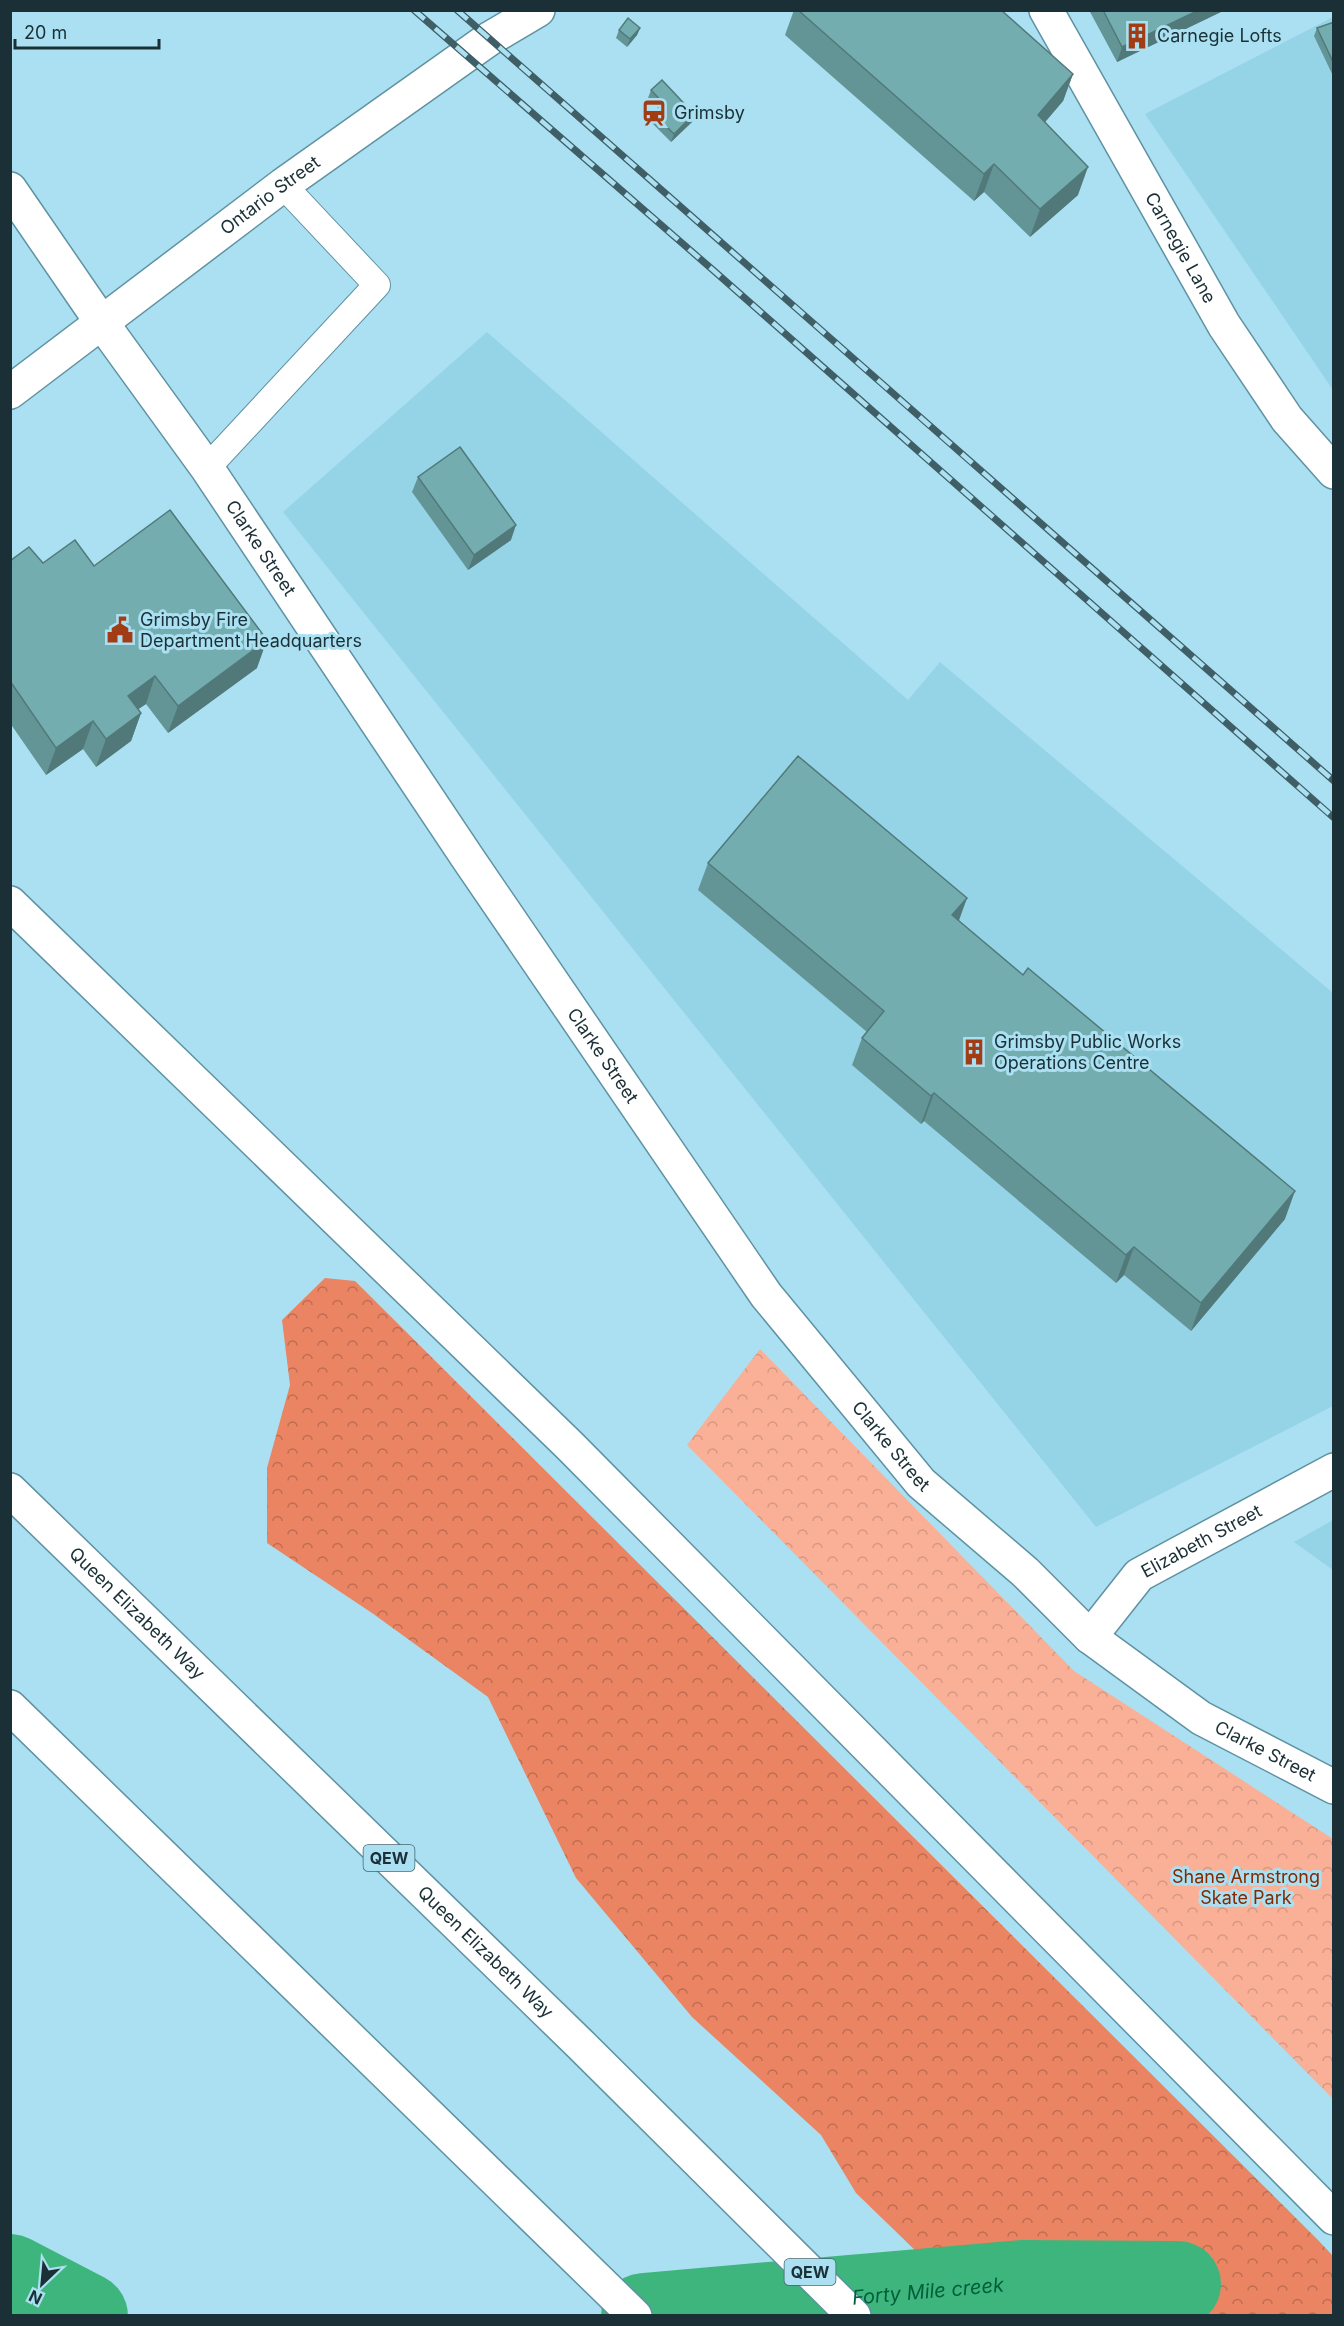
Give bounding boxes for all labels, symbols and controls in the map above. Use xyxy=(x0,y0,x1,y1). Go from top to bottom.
scale bar xyxy=(15,12,159,50)
building icon: Carnegie Lofts xyxy=(1122,21,1152,51)
text: 20 m xyxy=(24,22,67,43)
place label: Carnegie Lofts xyxy=(1157,25,1282,46)
station icon: Grimsby xyxy=(639,98,669,128)
place label: Grimsby xyxy=(674,102,745,123)
street label: Ontario Street xyxy=(216,151,324,239)
street label: Carnegie Lane xyxy=(1141,188,1220,307)
street label: Clarke Street xyxy=(222,496,301,600)
place label: Grimsby Fire Department Headquarters xyxy=(140,609,362,651)
public building icon: Grimsby Fire Department Headquarters xyxy=(105,615,135,645)
street label: Clarke Street xyxy=(563,1004,643,1107)
place label: Grimsby Public Works Operations Centre xyxy=(994,1031,1181,1073)
building icon: Grimsby Public Works Operations Centre xyxy=(959,1037,989,1067)
street label: Clarke Street xyxy=(848,1397,934,1496)
street label: Elizabeth Street xyxy=(1137,1500,1265,1582)
street label: Queen Elizabeth Way xyxy=(65,1543,209,1683)
street label: Clarke Street xyxy=(1212,1716,1319,1786)
road number: QEW xyxy=(364,1845,414,1871)
park label: Shane Armstrong Skate Park xyxy=(1172,1866,1320,1908)
street label: Queen Elizabeth Way xyxy=(414,1881,558,2022)
north arrow xyxy=(12,2254,72,2314)
road number: QEW xyxy=(784,2259,836,2285)
water label: Forty Mile creek xyxy=(851,2273,1006,2310)
text: N xyxy=(26,2286,45,2309)

